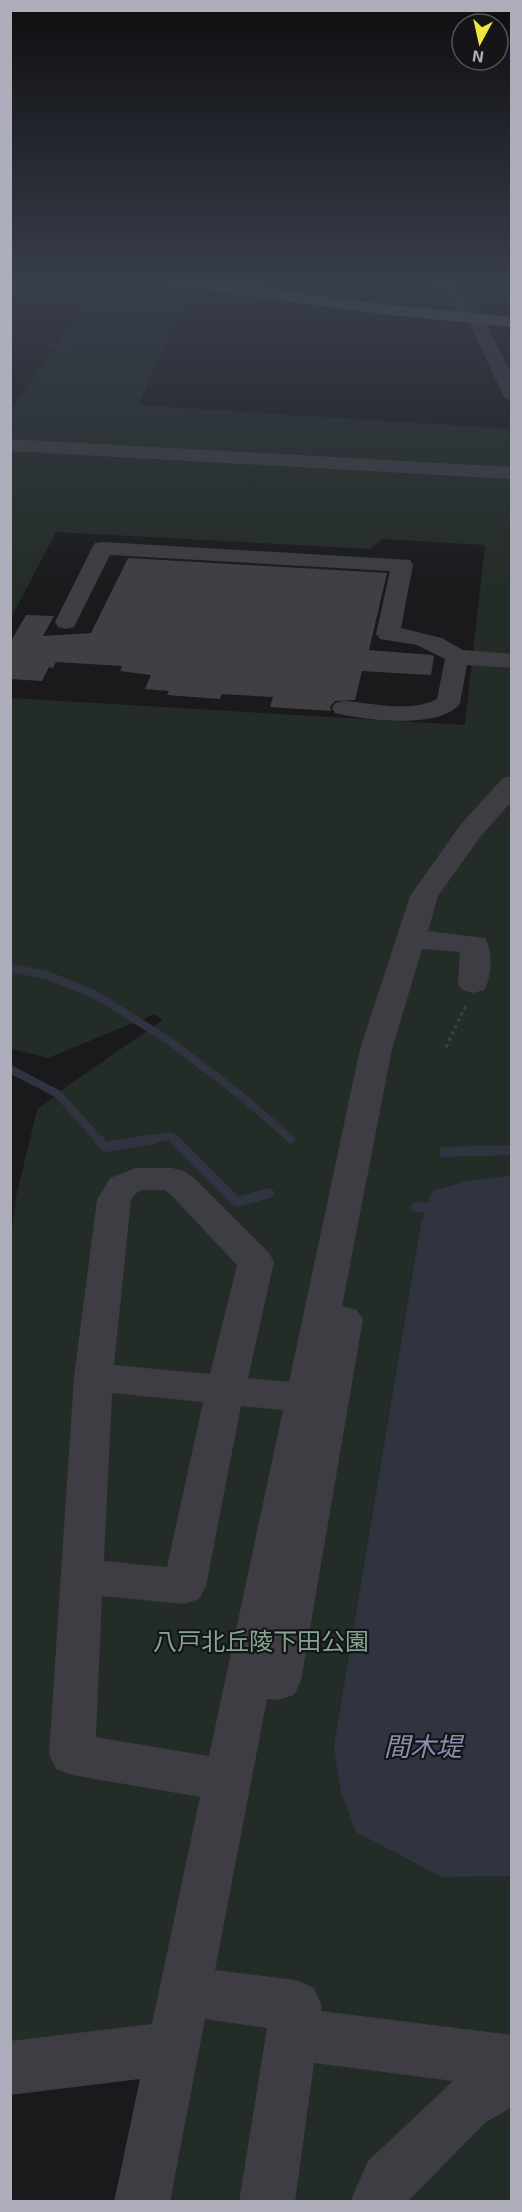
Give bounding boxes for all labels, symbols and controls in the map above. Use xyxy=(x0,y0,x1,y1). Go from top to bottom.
north arrow xyxy=(450,12,510,72)
text: N xyxy=(471,47,485,68)
park label: 八戸北丘陵下田公園 xyxy=(153,1626,369,1655)
water label: 間木堤 xyxy=(384,1730,465,1761)

